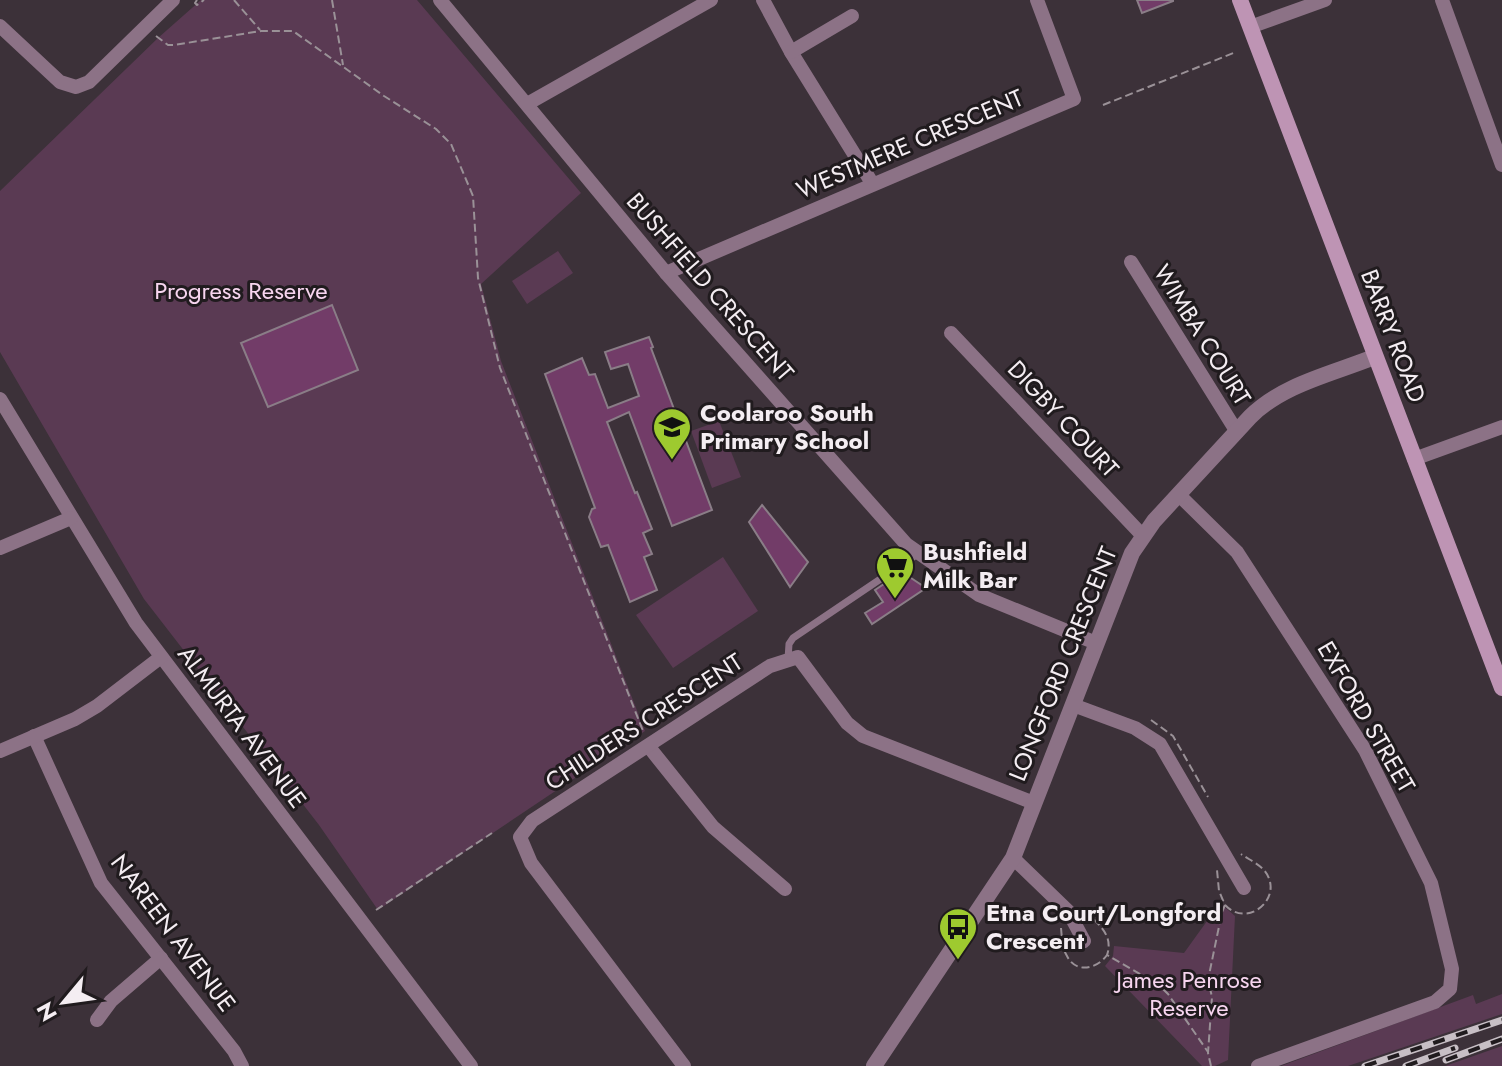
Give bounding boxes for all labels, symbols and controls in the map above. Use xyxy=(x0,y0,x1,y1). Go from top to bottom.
street label: WESTMERE CRESCENT xyxy=(791,80,1029,207)
street label: BUSHFIELD CRESCENT xyxy=(619,185,802,389)
street label: WIMBA COURT xyxy=(1145,258,1260,412)
street label: BARRY ROAD xyxy=(1352,264,1435,408)
park label: Progress Reserve xyxy=(154,273,328,308)
street label: DIGBY COURT xyxy=(1000,352,1127,485)
place label: Coolaroo South Primary School xyxy=(700,395,874,458)
school or university icon: Coolaroo South Primary School xyxy=(651,406,693,461)
place label: Bushfield Milk Bar xyxy=(923,534,1027,597)
street label: LONGFORD CRESCENT xyxy=(1000,541,1126,786)
supermarket icon: Bushfield Milk Bar xyxy=(874,545,916,600)
street label: EXFORD STREET xyxy=(1309,634,1424,799)
street label: ALMURTA AVENUE xyxy=(170,638,315,815)
street label: CHILDERS CRESCENT xyxy=(538,644,749,799)
street label: NAREEN AVENUE xyxy=(102,847,244,1019)
place label: Etna Court/Longford Crescent xyxy=(986,895,1221,958)
bus stop icon: Etna Court/Longford Crescent xyxy=(937,906,979,961)
north arrow xyxy=(24,962,104,1042)
park label: James Penrose Reserve xyxy=(1113,962,1262,1025)
text: N xyxy=(28,996,65,1027)

